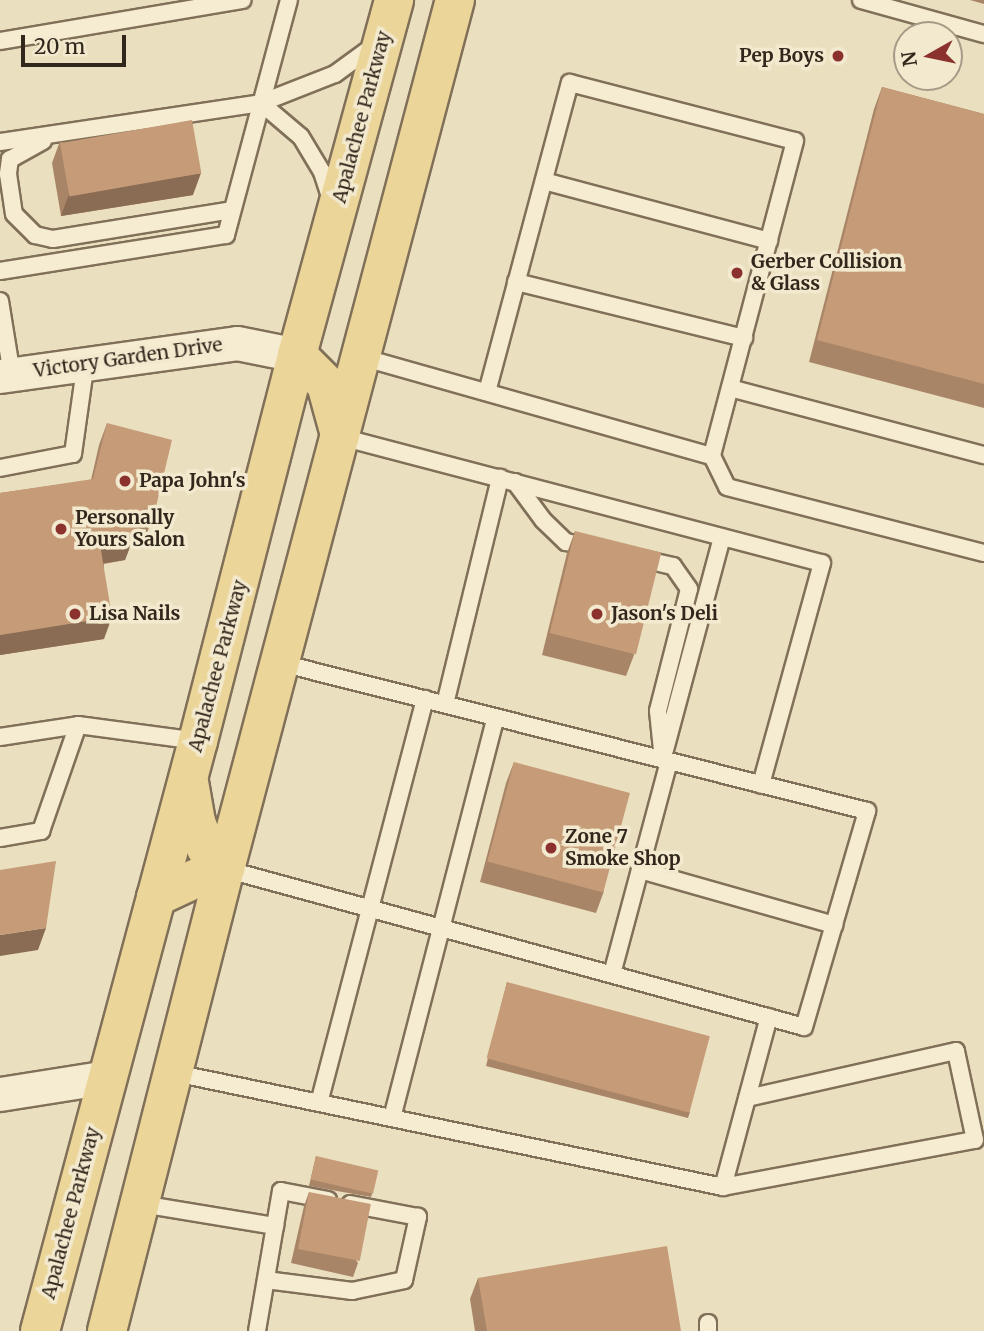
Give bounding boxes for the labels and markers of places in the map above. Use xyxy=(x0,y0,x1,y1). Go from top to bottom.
place label: Pep Boys xyxy=(739,45,824,67)
marker: Pep Boys xyxy=(830,48,846,64)
place label: Gerber Collision & Glass xyxy=(751,251,902,295)
marker: Gerber Collision & Glass xyxy=(729,265,745,281)
place label: Papa John's xyxy=(139,470,246,492)
marker: Papa John's xyxy=(117,473,133,489)
place label: Personally Yours Salon xyxy=(75,507,185,551)
marker: Personally Yours Salon xyxy=(53,521,69,537)
place label: Lisa Nails xyxy=(89,603,180,625)
place label: Jason's Deli xyxy=(611,603,718,625)
marker: Lisa Nails xyxy=(67,606,83,622)
marker: Jason's Deli xyxy=(589,606,605,622)
place label: Zone 7 Smoke Shop xyxy=(565,826,681,870)
marker: Zone 7 Smoke Shop xyxy=(543,840,559,856)

